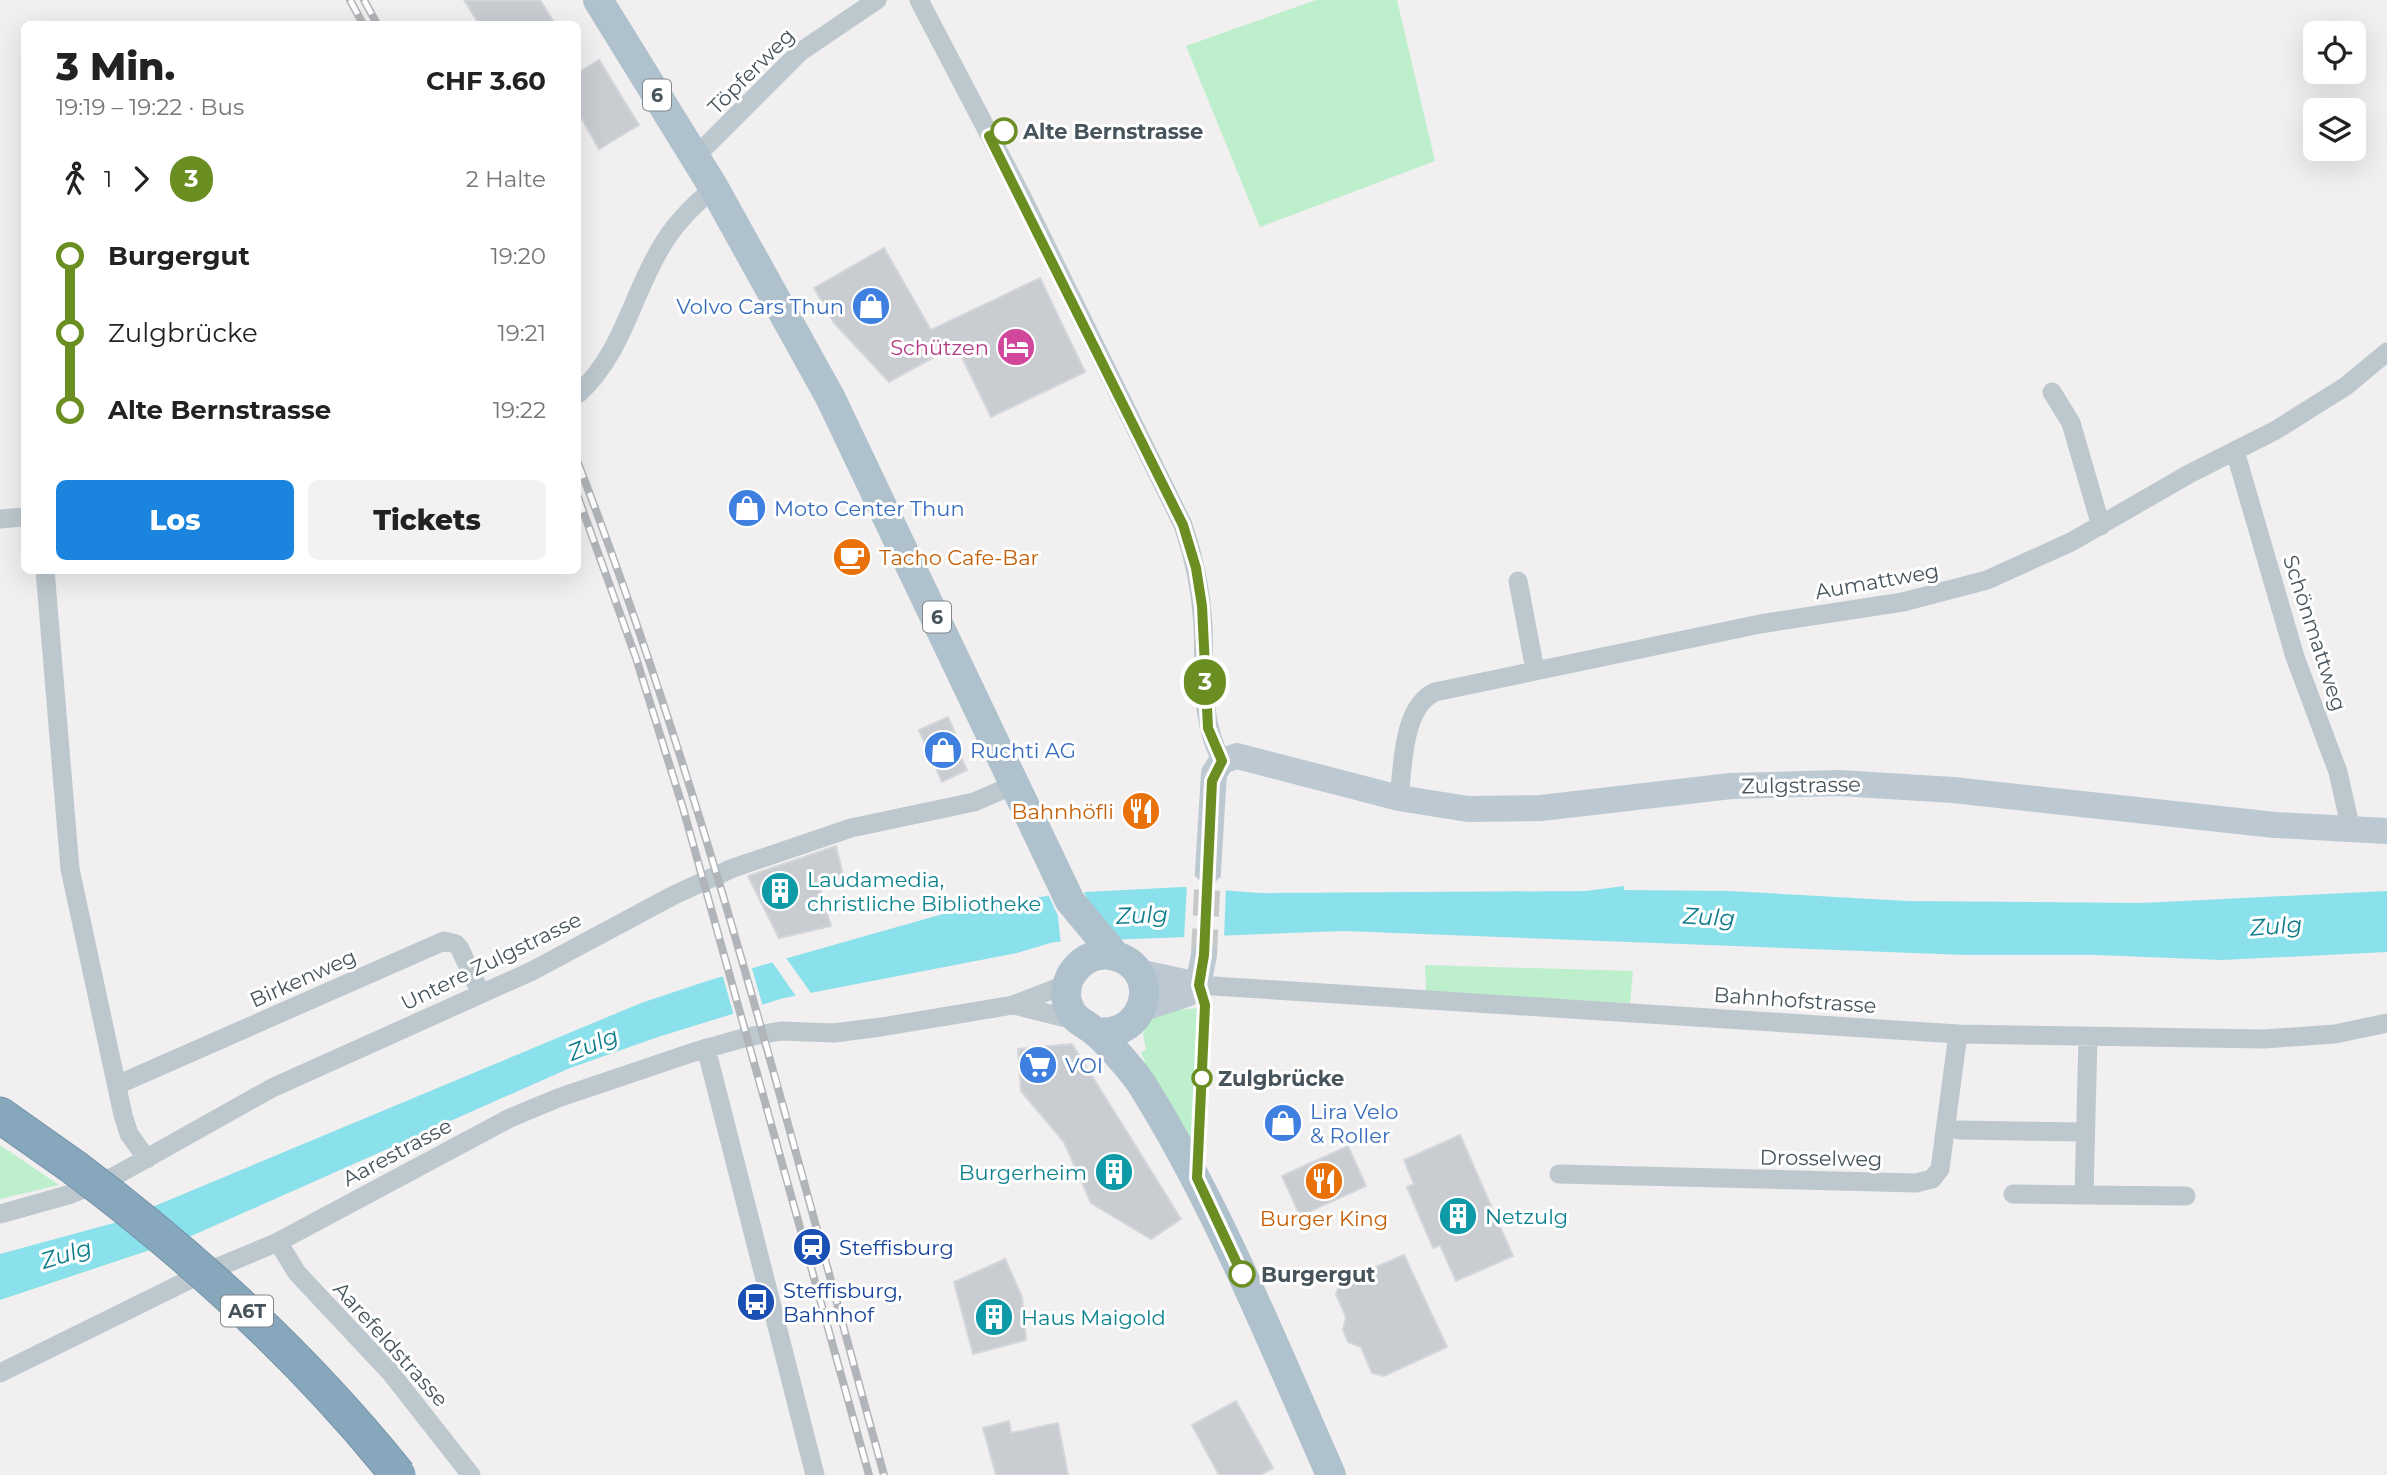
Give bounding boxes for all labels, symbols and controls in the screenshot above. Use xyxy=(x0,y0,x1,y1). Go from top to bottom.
map controls xyxy=(2303,21,2366,161)
button: locate xyxy=(2303,21,2366,84)
street label: Töpferweg xyxy=(703,23,799,119)
text: 3 Min. xyxy=(56,43,175,90)
text: CHF 3.60 xyxy=(426,65,546,97)
road number: 6 xyxy=(643,80,671,110)
text: 19:19 – 19:22 · Bus xyxy=(56,93,244,121)
button: layers xyxy=(2303,98,2366,161)
marker: Alte Bernstrasse xyxy=(991,118,1017,144)
place label: Alte Bernstrasse xyxy=(1022,119,1203,144)
icon: walk xyxy=(56,160,94,198)
icon: forward xyxy=(122,160,160,198)
text: 3 xyxy=(184,164,199,193)
text: 1 xyxy=(104,165,112,193)
text: 2 Halte xyxy=(466,165,546,193)
text: Burgergut xyxy=(108,240,250,272)
text: 19:20 xyxy=(491,242,546,270)
shop icon: Volvo Cars Thun xyxy=(850,285,892,327)
place label: Volvo Cars Thun xyxy=(676,294,844,319)
text: Zulgbrücke xyxy=(108,317,258,349)
text: 19:21 xyxy=(497,319,546,347)
hotel icon: Schützen xyxy=(995,326,1037,368)
place label: Schützen xyxy=(890,335,989,360)
text: Alte Bernstrasse xyxy=(108,394,331,426)
text: 19:22 xyxy=(493,396,546,424)
button: Los xyxy=(56,480,294,560)
button: Tickets xyxy=(308,480,546,560)
shop icon: Moto Center Thun xyxy=(726,487,768,529)
place label: Moto Center Thun xyxy=(774,496,965,521)
cafe icon: Tacho Cafe-Bar xyxy=(831,536,873,578)
place label: Tacho Cafe-Bar xyxy=(879,545,1039,570)
street label: Schönmattweg xyxy=(2278,552,2352,714)
street label: Aumattweg xyxy=(1813,558,1941,604)
road number: 6 xyxy=(923,602,951,632)
line badge: 3 xyxy=(1182,659,1228,705)
text: 3 xyxy=(1198,667,1212,696)
shop icon: Ruchti AG xyxy=(922,729,964,771)
place label: Ruchti AG xyxy=(970,738,1076,763)
street label: Zulgstrasse xyxy=(1741,771,1861,799)
restaurant icon: Bahnhöfli xyxy=(1120,790,1162,832)
place label: Bahnhöfli xyxy=(1012,799,1114,824)
place label: Laudamedia, christliche Bibliotheke xyxy=(807,867,1041,916)
building icon: Laudamedia, christliche Bibliotheke xyxy=(759,870,801,912)
water label: Zulg xyxy=(1114,900,1169,930)
water label: Zulg xyxy=(1681,902,1736,932)
street label: Untere Zulgstrasse xyxy=(397,906,585,1016)
water label: Zulg xyxy=(2248,910,2303,942)
street label: Birkenweg xyxy=(246,943,360,1013)
street label: Bahnhofstrasse xyxy=(1713,982,1877,1018)
water label: Zulg xyxy=(563,1021,622,1067)
supermarket icon: VOI xyxy=(1017,1044,1059,1086)
place label: VOI xyxy=(1065,1053,1103,1078)
place label: Zulgbrücke xyxy=(1218,1066,1344,1091)
marker: Zulgbrücke xyxy=(1192,1068,1212,1088)
place label: Lira Velo & Roller xyxy=(1310,1099,1398,1148)
shop icon: Lira Velo & Roller xyxy=(1262,1102,1304,1144)
street label: Aarestrasse xyxy=(338,1113,456,1191)
street label: Drosselweg xyxy=(1759,1144,1883,1172)
building icon: Burgerheim xyxy=(1093,1151,1135,1193)
place label: Burgerheim xyxy=(959,1160,1087,1185)
restaurant icon: Burger King xyxy=(1303,1160,1345,1202)
building icon: Netzulg xyxy=(1437,1195,1479,1237)
place label: Netzulg xyxy=(1485,1204,1568,1229)
place label: Burger King xyxy=(1260,1206,1388,1231)
station icon: Steffisburg xyxy=(791,1226,833,1268)
water label: Zulg xyxy=(36,1233,95,1275)
place label: Steffisburg xyxy=(839,1235,954,1260)
marker: Burgergut xyxy=(1229,1261,1255,1287)
place label: Burgergut xyxy=(1261,1262,1375,1287)
street label: Aarefeldstrasse xyxy=(328,1276,454,1412)
place label: Steffisburg, Bahnhof xyxy=(783,1278,902,1327)
bus stop icon: Steffisburg, Bahnhof xyxy=(735,1281,777,1323)
road number: A6T xyxy=(221,1296,273,1326)
building icon: Haus Maigold xyxy=(973,1296,1015,1338)
place label: Haus Maigold xyxy=(1021,1305,1166,1330)

